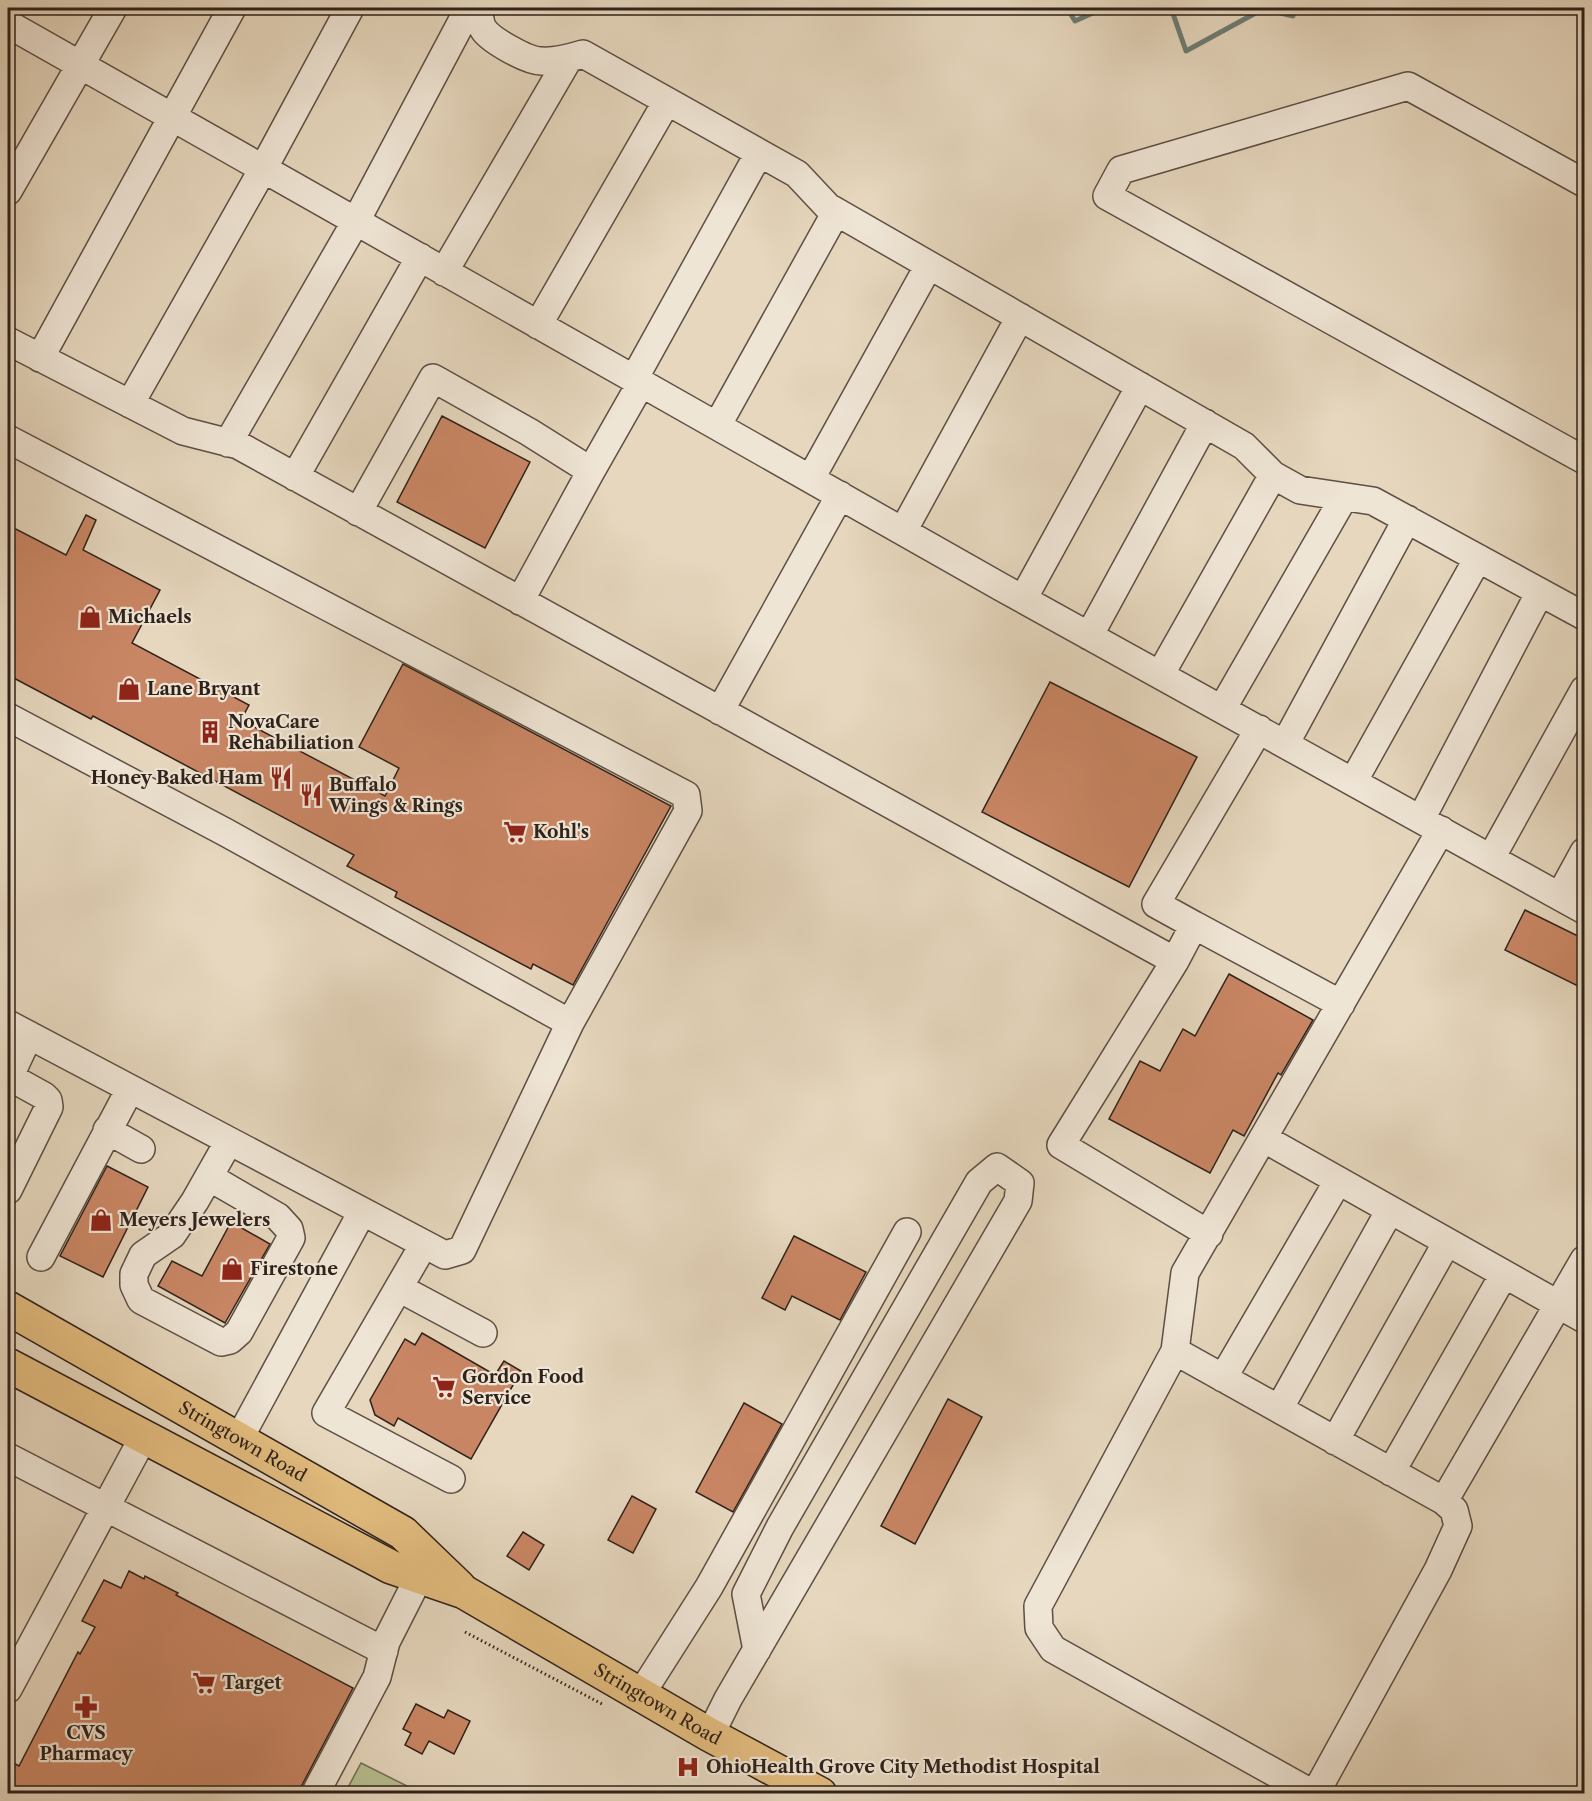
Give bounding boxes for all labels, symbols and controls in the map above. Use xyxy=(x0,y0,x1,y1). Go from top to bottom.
shop icon: Michaels xyxy=(77,604,103,630)
place label: Michaels xyxy=(108,606,192,628)
shop icon: Lane Bryant xyxy=(116,676,142,702)
place label: Lane Bryant xyxy=(147,678,261,700)
place label: NovaCare Rehabiliation xyxy=(228,711,355,754)
building icon: NovaCare Rehabiliation xyxy=(197,719,223,745)
restaurant icon: Honey Baked Ham xyxy=(268,765,294,791)
place label: Honey Baked Ham xyxy=(91,767,263,789)
place label: Buffalo Wings & Rings xyxy=(328,774,463,817)
restaurant icon: Buffalo Wings & Rings xyxy=(298,782,324,808)
supermarket icon: Kohl's xyxy=(502,819,528,845)
place label: Kohl's xyxy=(533,821,589,843)
shop icon: Meyers Jewelers xyxy=(88,1207,114,1233)
place label: Meyers Jewelers xyxy=(119,1209,270,1231)
shop icon: Firestone xyxy=(219,1256,245,1282)
place label: Firestone xyxy=(250,1258,338,1280)
place label: Gordon Food Service xyxy=(462,1366,584,1409)
supermarket icon: Gordon Food Service xyxy=(431,1374,457,1400)
street label: Stringtown Road xyxy=(175,1397,310,1487)
street label: Stringtown Road xyxy=(590,1659,725,1750)
supermarket icon: Target xyxy=(191,1670,217,1696)
place label: Target xyxy=(222,1672,283,1694)
pharmacy icon: CVS Pharmacy xyxy=(73,1694,99,1720)
place label: CVS Pharmacy xyxy=(39,1722,134,1765)
hospital icon: OhioHealth Grove City Methodist Hospital xyxy=(675,1754,701,1780)
place label: OhioHealth Grove City Methodist Hospital xyxy=(706,1756,1100,1778)

